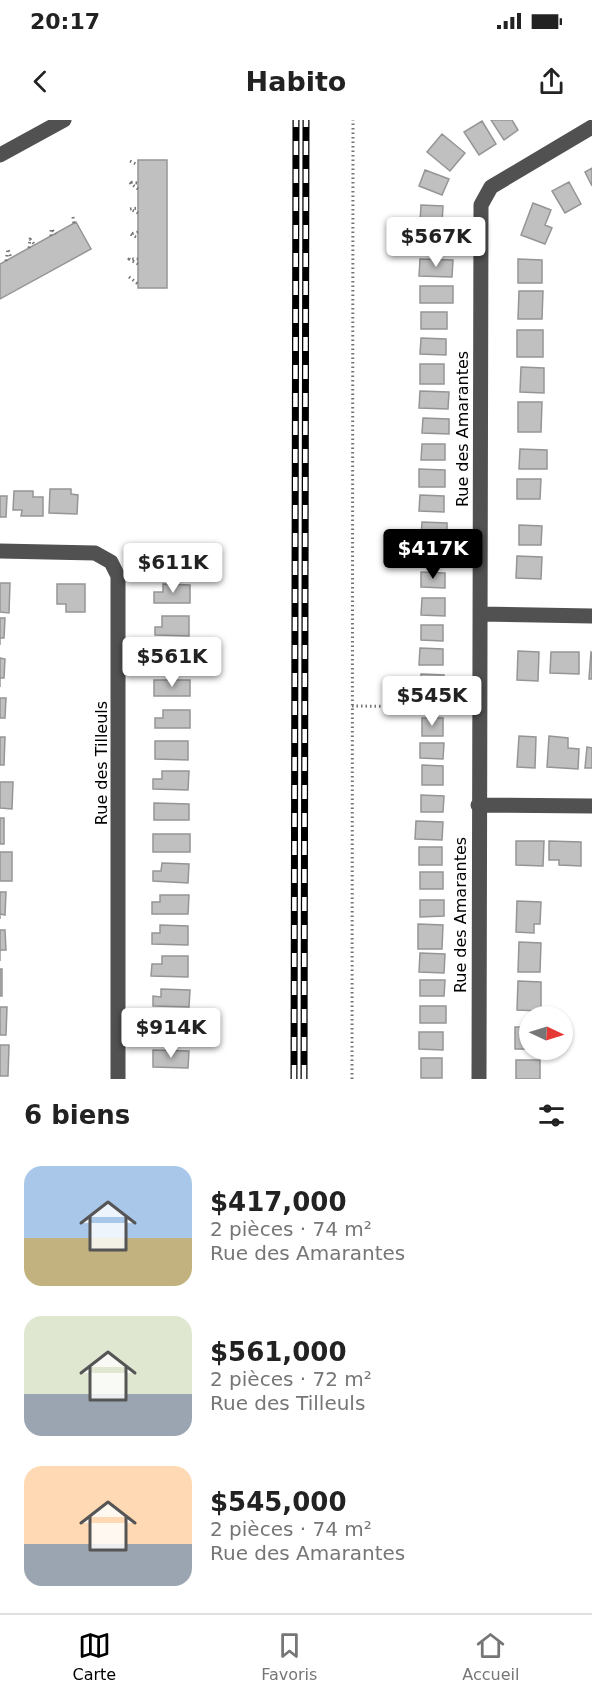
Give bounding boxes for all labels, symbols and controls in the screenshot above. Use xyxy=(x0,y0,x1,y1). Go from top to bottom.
text: 20:17 xyxy=(30,9,100,34)
icon: back xyxy=(24,65,57,98)
icon: share xyxy=(535,65,568,98)
text: Habito xyxy=(246,66,346,97)
pin: $567K xyxy=(394,217,478,268)
text: $567K xyxy=(400,224,472,248)
street label: Rue des Amarantes xyxy=(453,351,472,507)
pin: $417K xyxy=(391,529,475,580)
text: $417K xyxy=(397,536,469,560)
pin: $611K xyxy=(131,543,215,594)
text: $611K xyxy=(137,550,209,574)
pin: $561K xyxy=(130,637,214,688)
text: $561K xyxy=(136,644,208,668)
pin: $545K xyxy=(390,676,474,727)
text: $545K xyxy=(396,683,468,707)
street label: Rue des Tilleuls xyxy=(92,701,111,825)
street label: Rue des Amarantes xyxy=(451,837,470,993)
north arrow xyxy=(519,1006,573,1060)
map controls xyxy=(519,1006,573,1060)
pin: $914K xyxy=(129,1008,213,1059)
text: $914K xyxy=(135,1015,207,1039)
icon: filters xyxy=(535,1099,568,1132)
text: 6 biens xyxy=(24,1100,130,1130)
text: $417,000 xyxy=(210,1187,347,1217)
icon: home xyxy=(72,1190,144,1262)
text: 2 pièces · 74 m² xyxy=(210,1217,372,1241)
text: Rue des Amarantes xyxy=(210,1241,405,1265)
text: $561,000 xyxy=(210,1337,347,1367)
icon: home xyxy=(72,1340,144,1412)
text: 2 pièces · 72 m² xyxy=(210,1367,372,1391)
text: Rue des Tilleuls xyxy=(210,1391,365,1415)
text: $545,000 xyxy=(210,1487,347,1517)
icon: home xyxy=(72,1490,144,1562)
text: 2 pièces · 74 m² xyxy=(210,1517,372,1541)
text: Rue des Amarantes xyxy=(210,1541,405,1565)
tab: Carte xyxy=(73,1629,116,1684)
tab: Favoris xyxy=(261,1629,317,1684)
tab: Accueil xyxy=(462,1629,519,1684)

